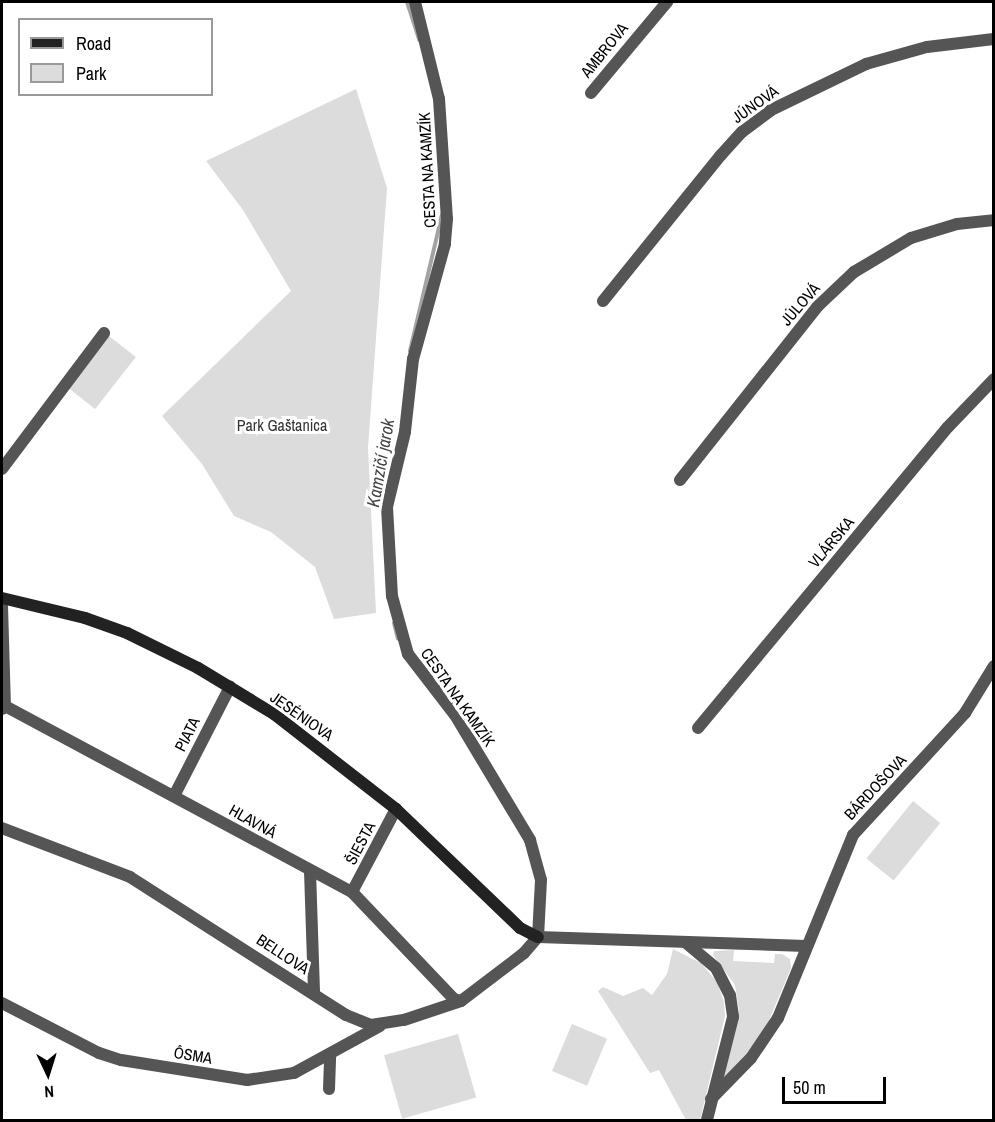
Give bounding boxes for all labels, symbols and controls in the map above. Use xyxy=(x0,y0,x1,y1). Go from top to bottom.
legend xyxy=(18,18,213,96)
street label: AMBROVA xyxy=(576,19,632,81)
text: Road xyxy=(76,31,111,56)
text: Park xyxy=(76,61,106,86)
street label: JÚNOVÁ xyxy=(728,81,782,127)
street label: CESTA NA KAMZÍK xyxy=(414,111,440,229)
street label: JÚLOVÁ xyxy=(776,279,824,329)
park label: Park Gaštanica xyxy=(237,415,327,435)
water label: Kamzičí jarok xyxy=(363,417,399,509)
street label: VLÁRSKA xyxy=(804,513,858,571)
street label: CESTA NA KAMZÍK xyxy=(417,644,499,750)
street label: JESÉNIOVA xyxy=(267,687,337,745)
street label: PIATA xyxy=(170,714,204,754)
street label: BÁRDOŠOVA xyxy=(840,750,910,824)
street label: HLAVNÁ xyxy=(226,800,280,842)
street label: ŠIESTA xyxy=(341,818,379,868)
street label: BELLOVA xyxy=(253,930,313,978)
street label: ÔSMA xyxy=(172,1042,214,1068)
north arrow xyxy=(18,1044,78,1104)
scale bar xyxy=(785,1065,888,1103)
text: 50 m xyxy=(793,1075,826,1100)
text: N xyxy=(44,1081,55,1103)

